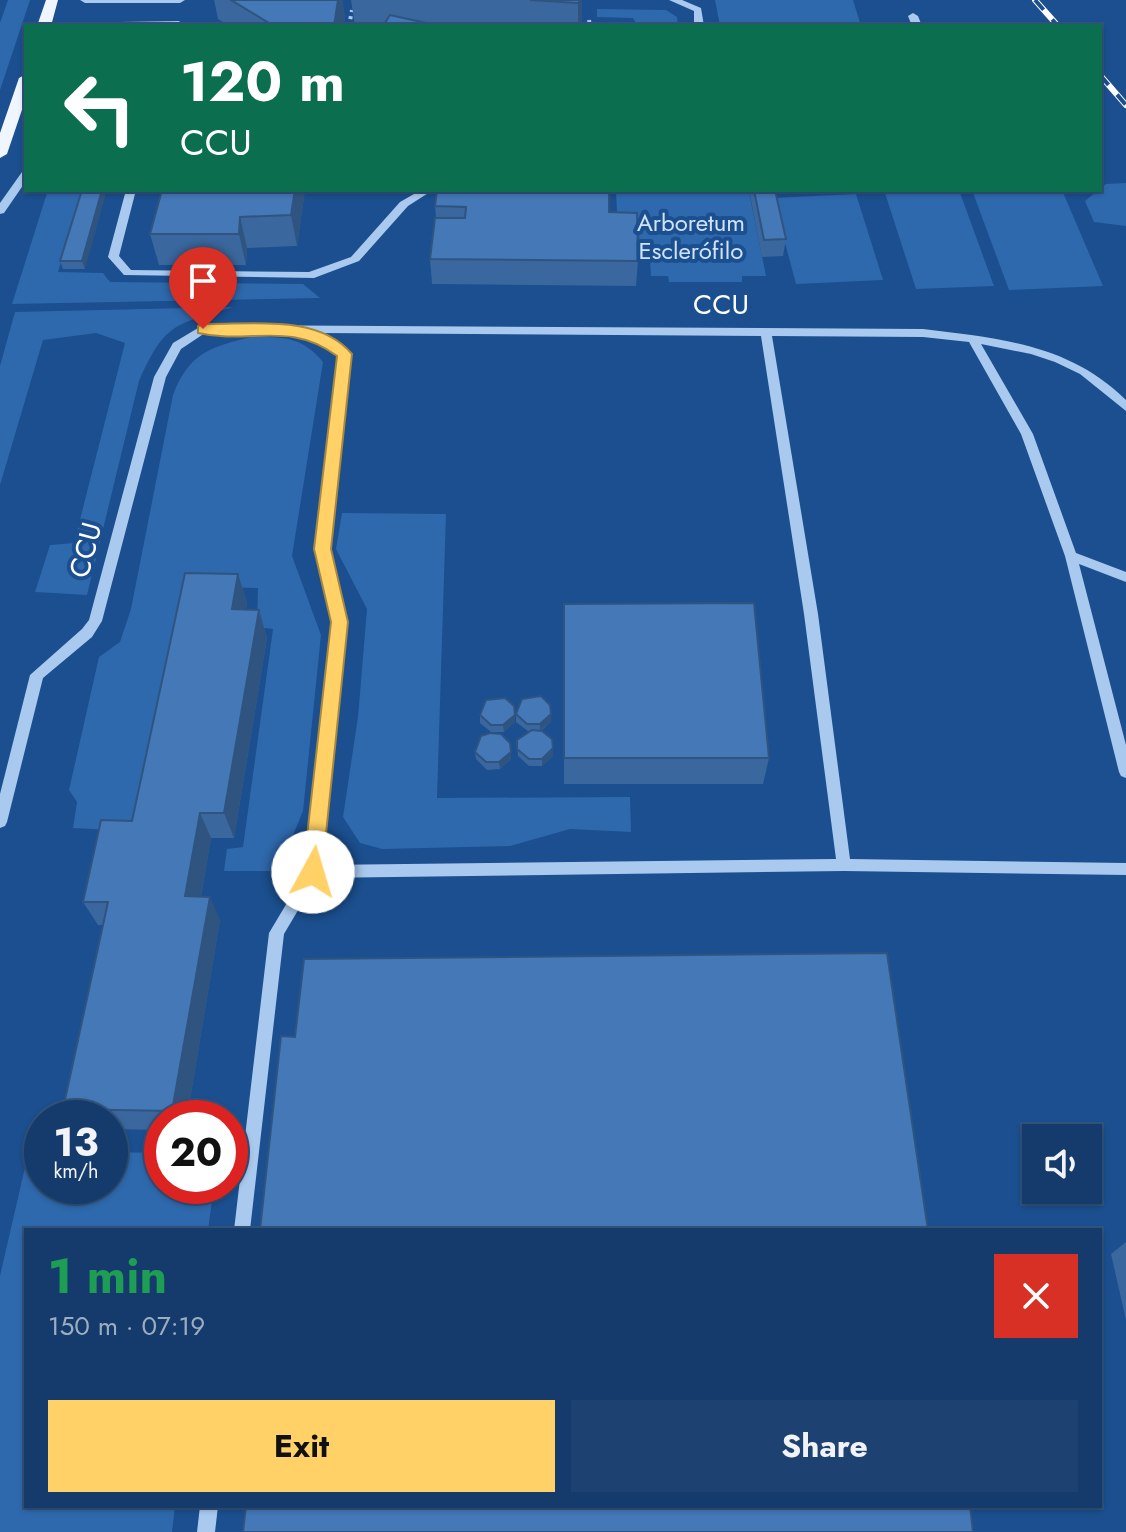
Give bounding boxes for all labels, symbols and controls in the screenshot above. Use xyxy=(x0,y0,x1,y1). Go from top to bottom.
text: 120 m xyxy=(180,41,345,122)
icon: left xyxy=(48,56,152,160)
text: CCU xyxy=(180,116,252,168)
park label: Arboretum Esclerófilo xyxy=(637,205,745,268)
pin xyxy=(169,247,237,329)
icon: arrive xyxy=(181,259,225,303)
street label: CCU xyxy=(693,284,749,325)
street label: CCU xyxy=(58,518,113,582)
position arrow xyxy=(271,830,355,914)
speed limit sign: 20 xyxy=(144,1100,248,1204)
text: 13 xyxy=(53,1113,99,1171)
map controls xyxy=(1022,1124,1102,1204)
button: sound xyxy=(1022,1124,1102,1204)
text: km/h xyxy=(53,1157,99,1186)
text: 1 min xyxy=(48,1242,167,1311)
button: close xyxy=(994,1254,1078,1338)
text: 150 m · 07:19 xyxy=(48,1307,205,1345)
button: Exit xyxy=(48,1400,555,1492)
button: Share xyxy=(571,1400,1078,1492)

